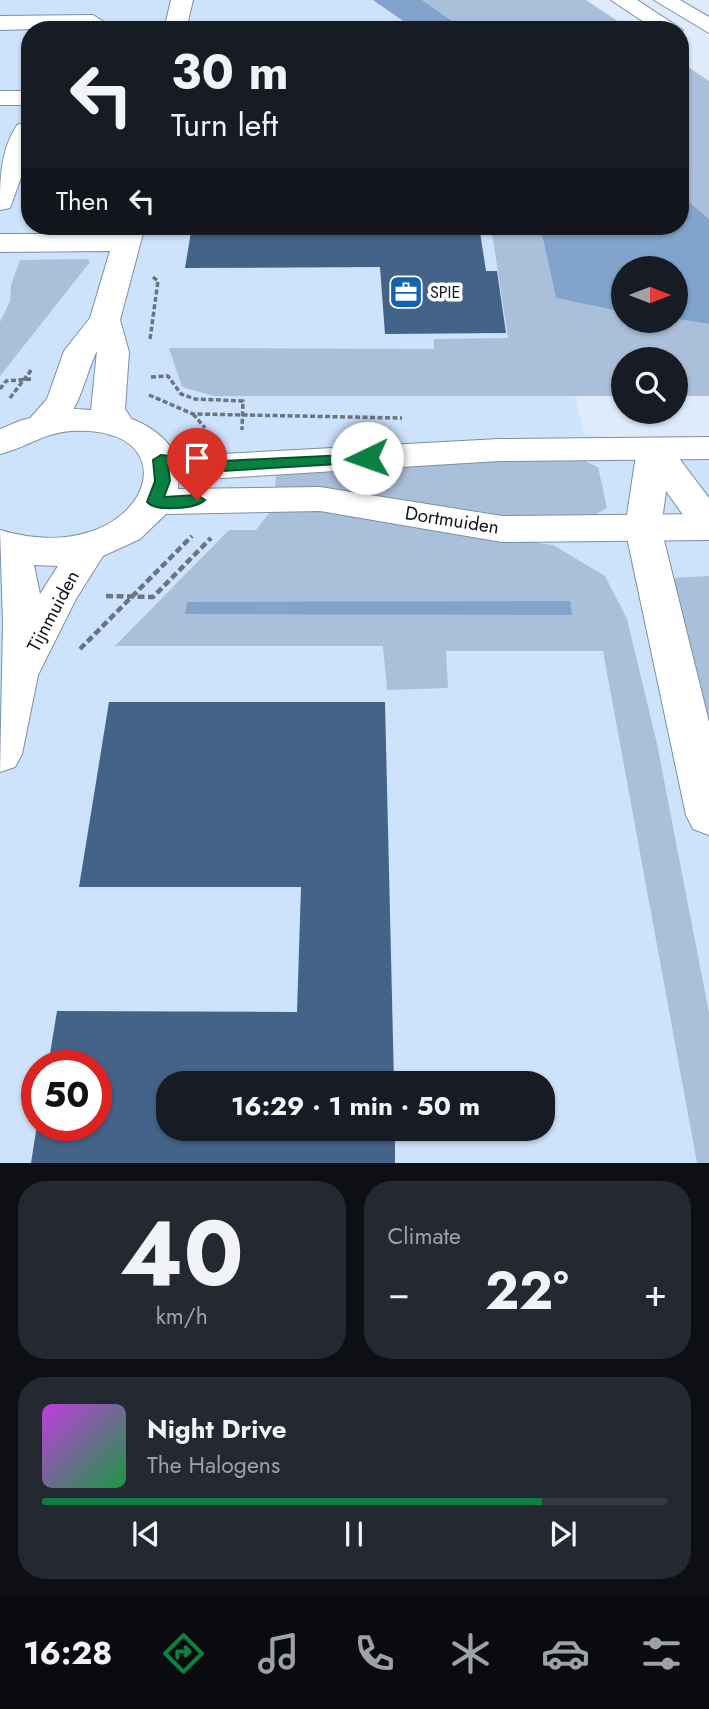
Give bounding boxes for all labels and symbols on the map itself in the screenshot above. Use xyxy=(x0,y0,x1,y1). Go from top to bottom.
north arrow xyxy=(611,256,688,332)
office icon: SPIE xyxy=(387,273,425,311)
place label: SPIE xyxy=(430,281,460,304)
position arrow xyxy=(330,421,404,495)
pin xyxy=(167,428,227,500)
street label: Dortmuiden xyxy=(403,499,501,541)
street label: Tijnmuiden xyxy=(20,565,86,657)
speed limit sign: 50 xyxy=(21,1050,112,1141)

